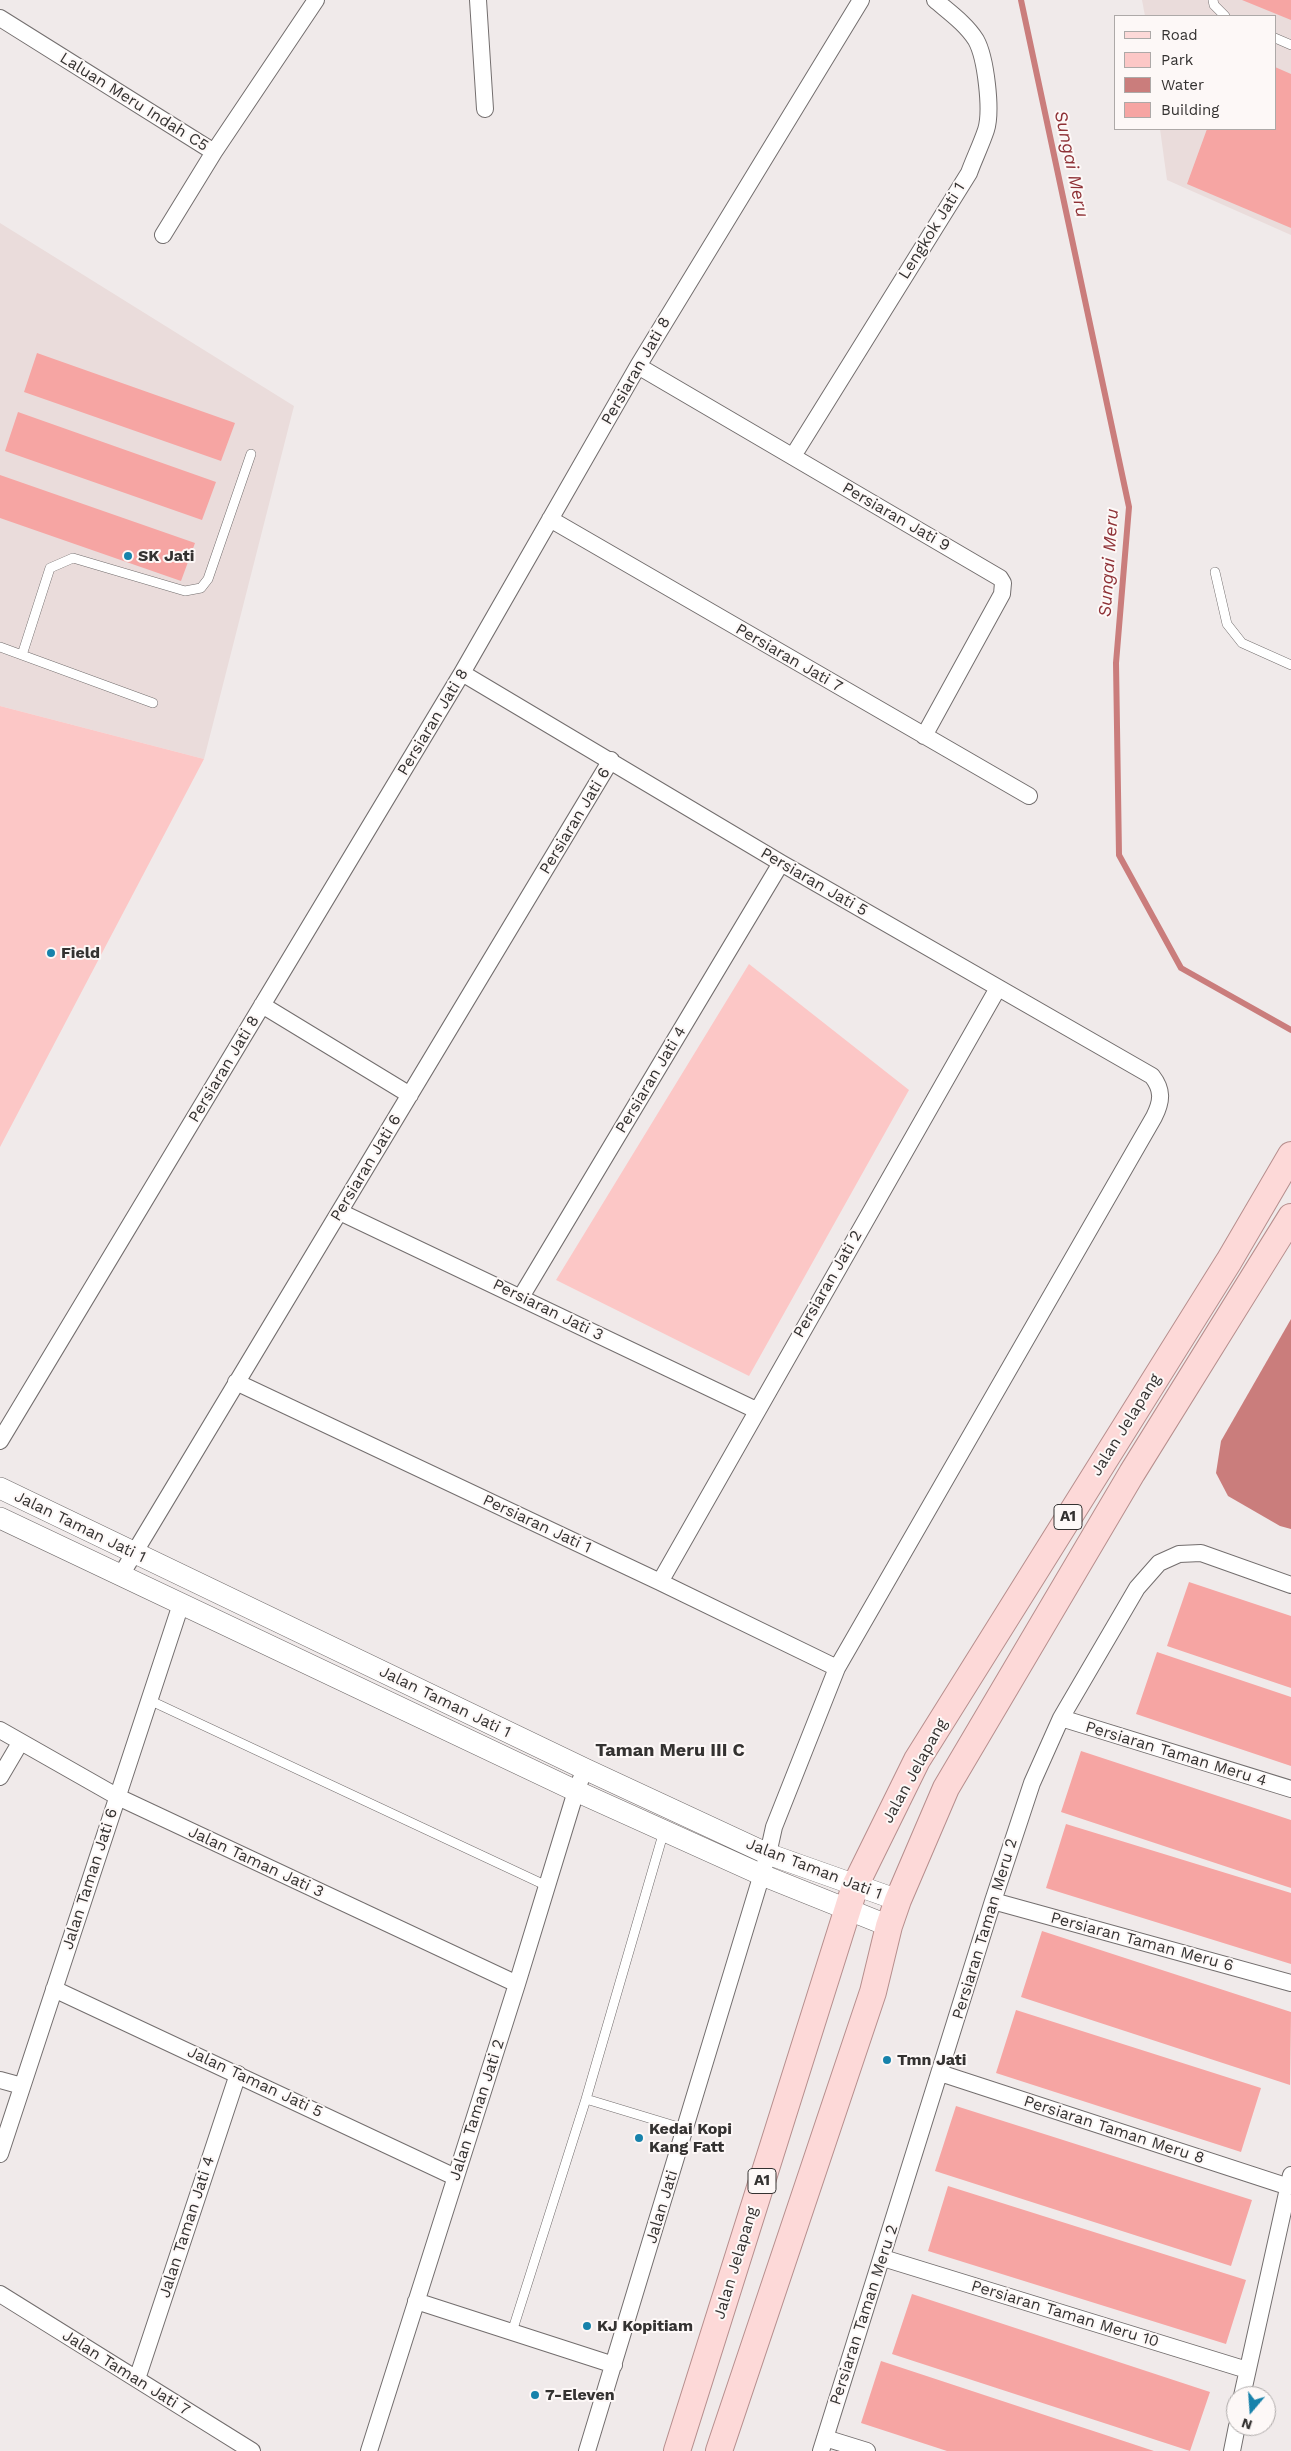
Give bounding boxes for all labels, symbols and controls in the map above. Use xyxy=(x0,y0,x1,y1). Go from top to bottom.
legend xyxy=(1114,15,1276,130)
text: Road xyxy=(1161,26,1198,44)
street label: Laluan Meru Indah C5 xyxy=(56,48,212,156)
text: Park xyxy=(1161,51,1193,69)
text: Water xyxy=(1161,76,1204,94)
text: Building xyxy=(1161,101,1219,119)
water label: Sungai Meru xyxy=(1049,109,1093,219)
street label: Lengkok Jati 1 xyxy=(895,179,969,283)
street label: Persiaran Jati 8 xyxy=(597,314,675,428)
street label: Persiaran Jati 9 xyxy=(839,478,953,556)
water label: Sungai Meru xyxy=(1094,508,1124,618)
place label: SK Jati xyxy=(138,546,194,566)
marker: SK Jati xyxy=(122,550,134,562)
street label: Persiaran Jati 7 xyxy=(732,620,846,696)
street label: Persiaran Jati 8 xyxy=(394,665,472,779)
street label: Persiaran Jati 6 xyxy=(536,764,614,878)
street label: Persiaran Jati 5 xyxy=(757,844,871,920)
place label: Field xyxy=(61,943,100,963)
marker: Field xyxy=(45,947,57,959)
street label: Persiaran Jati 8 xyxy=(185,1012,263,1126)
street label: Persiaran Jati 4 xyxy=(612,1023,690,1137)
street label: Persiaran Jati 6 xyxy=(327,1111,405,1225)
street label: Persiaran Jati 2 xyxy=(789,1227,867,1341)
street label: Persiaran Jati 3 xyxy=(490,1275,606,1345)
street label: Jalan Jelapang xyxy=(1087,1370,1165,1480)
street label: Jalan Taman Jati 1 xyxy=(11,1487,149,1567)
street label: Persiaran Jati 1 xyxy=(480,1490,594,1558)
road number: A1 xyxy=(1054,1504,1082,1530)
street label: Jalan Taman Jati 1 xyxy=(376,1662,514,1742)
street label: Jalan Jelapang xyxy=(878,1715,952,1827)
street label: Persiaran Taman Meru 4 xyxy=(1083,1717,1269,1791)
district label: Taman Meru III C xyxy=(595,1740,745,1762)
street label: Jalan Taman Jati 6 xyxy=(58,1806,122,1952)
street label: Jalan Taman Jati 3 xyxy=(185,1822,327,1902)
street label: Jalan Taman Jati 1 xyxy=(743,1834,885,1904)
street label: Persiaran Taman Meru 2 xyxy=(948,1836,1022,2022)
street label: Persiaran Taman Meru 6 xyxy=(1048,1908,1236,1976)
street label: Jalan Taman Jati 2 xyxy=(445,2037,509,2183)
street label: Jalan Taman Jati 5 xyxy=(184,2042,326,2122)
place label: Tmn Jati xyxy=(897,2050,966,2070)
marker: Tmn Jati xyxy=(881,2054,893,2066)
street label: Persiaran Taman Meru 8 xyxy=(1021,2092,1207,2168)
place label: Kedai Kopi Kang Fatt xyxy=(649,2119,732,2157)
marker: Kedai Kopi Kang Fatt xyxy=(633,2132,645,2144)
street label: Jalan Taman Jati 4 xyxy=(155,2154,219,2300)
street label: Jalan Jati xyxy=(642,2168,682,2246)
road number: A1 xyxy=(748,2168,776,2194)
street label: Jalan Jelapang xyxy=(710,2204,762,2322)
street label: Persiaran Taman Meru 2 xyxy=(826,2223,902,2407)
street label: Persiaran Taman Meru 10 xyxy=(969,2276,1161,2352)
place label: KJ Kopitiam xyxy=(597,2316,693,2336)
marker: KJ Kopitiam xyxy=(581,2320,593,2332)
street label: Jalan Taman Jati 7 xyxy=(59,2326,193,2420)
place label: 7-Eleven xyxy=(545,2385,615,2405)
north arrow xyxy=(1226,2386,1276,2436)
marker: 7-Eleven xyxy=(529,2389,541,2401)
text: N xyxy=(1239,2415,1254,2434)

